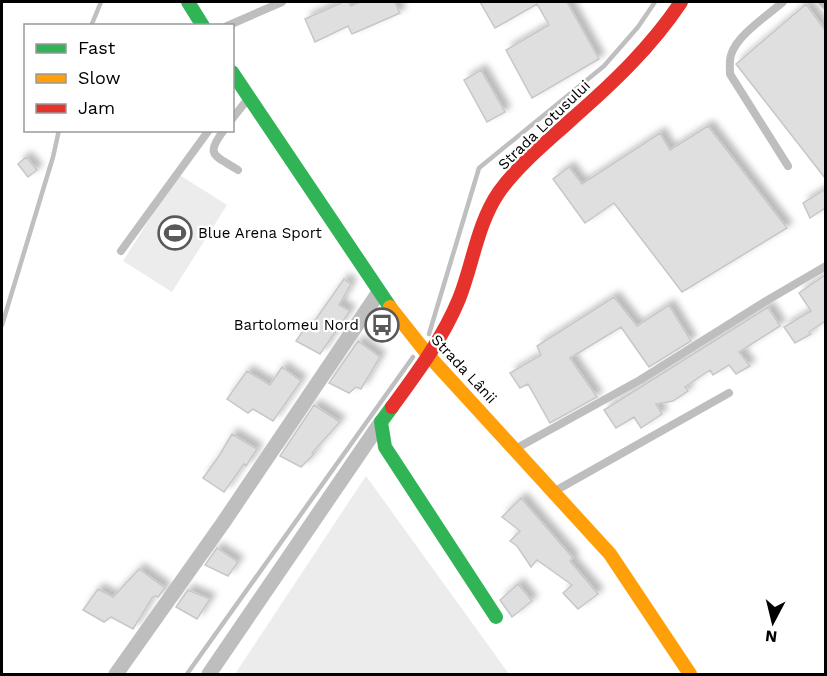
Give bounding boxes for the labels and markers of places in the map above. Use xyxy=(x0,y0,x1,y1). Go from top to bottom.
sports icon: Blue Arena Sport xyxy=(157,215,193,251)
place label: Blue Arena Sport xyxy=(198,224,322,242)
bus stop icon: Bartolomeu Nord xyxy=(364,307,400,343)
place label: Bartolomeu Nord xyxy=(234,316,359,334)

